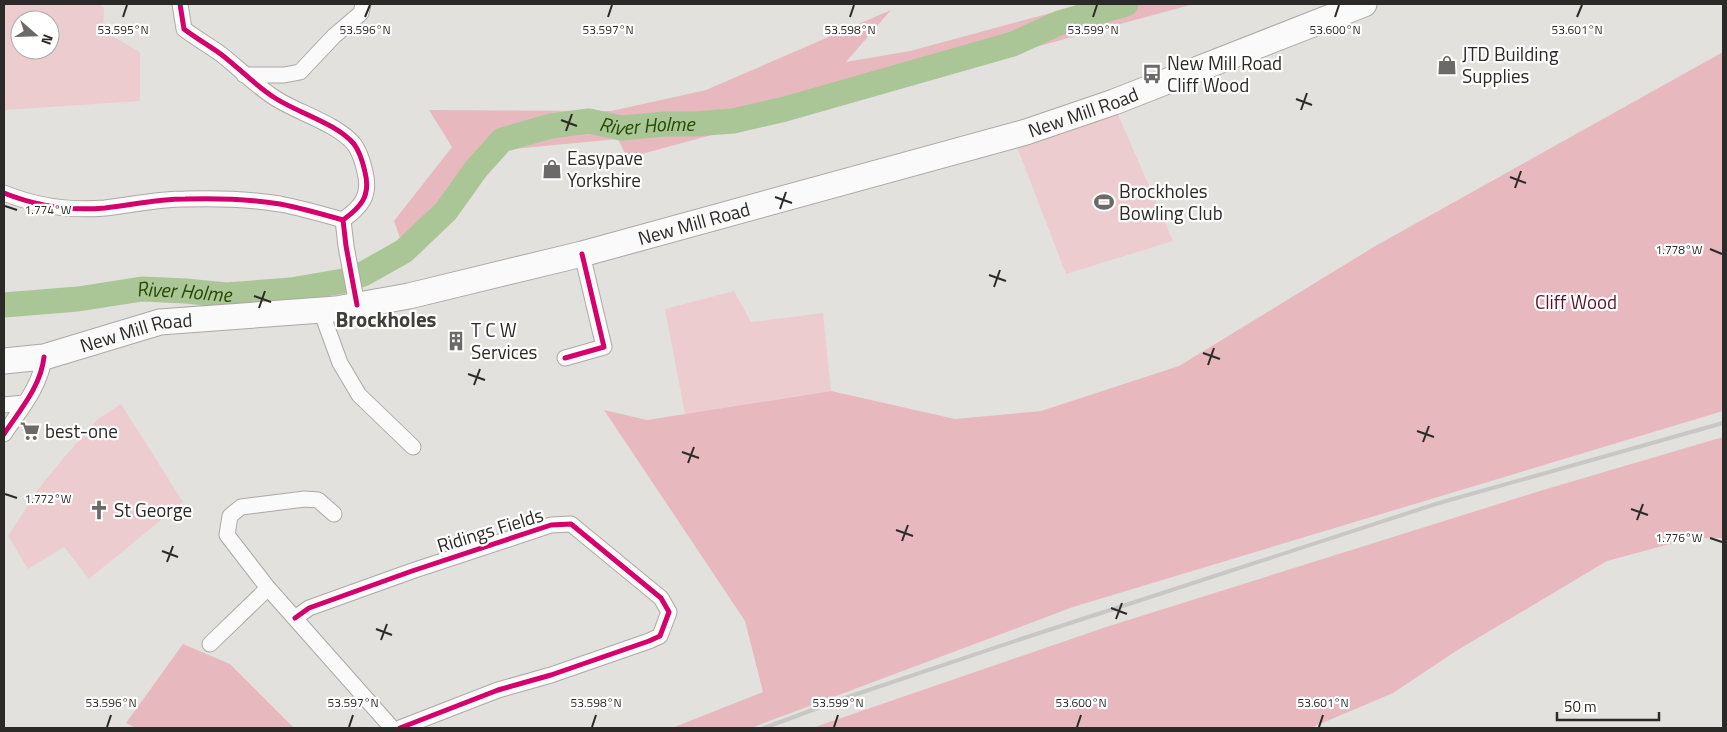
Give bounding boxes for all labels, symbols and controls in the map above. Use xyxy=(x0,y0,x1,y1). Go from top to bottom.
north arrow xyxy=(10,10,60,60)
text: 53.595°N xyxy=(97,20,149,39)
text: 53.596°N xyxy=(339,20,391,39)
text: 53.597°N xyxy=(582,20,634,39)
text: 53.598°N xyxy=(824,20,876,39)
text: 53.599°N xyxy=(1067,20,1119,39)
text: 53.600°N xyxy=(1309,20,1361,39)
text: 53.601°N xyxy=(1551,20,1603,39)
text: N xyxy=(36,31,59,48)
place label: JTD Building Supplies xyxy=(1462,39,1559,90)
place label: New Mill Road Cliff Wood xyxy=(1167,48,1282,99)
shop icon: JTD Building Supplies xyxy=(1436,54,1458,76)
bus stop icon: New Mill Road Cliff Wood xyxy=(1141,63,1163,85)
street label: New Mill Road xyxy=(1024,79,1143,144)
water label: River Holme xyxy=(596,108,696,144)
place label: Easypave Yorkshire xyxy=(567,143,643,194)
shop icon: Easypave Yorkshire xyxy=(541,158,563,180)
place label: Brockholes Bowling Club xyxy=(1119,176,1223,227)
sports icon: Brockholes Bowling Club xyxy=(1093,191,1115,213)
street label: New Mill Road xyxy=(634,194,753,252)
text: 1.774°W xyxy=(25,200,72,219)
text: 1.778°W xyxy=(1656,240,1703,259)
water label: River Holme xyxy=(134,272,234,310)
park label: Cliff Wood xyxy=(1535,287,1617,316)
district label: Brockholes xyxy=(335,303,437,335)
street label: New Mill Road xyxy=(76,305,193,359)
place label: T C W Services xyxy=(471,315,538,366)
building icon: T C W Services xyxy=(445,330,467,352)
place label: best-one xyxy=(45,416,118,445)
supermarket icon: best-one xyxy=(19,420,41,442)
text: 1.772°W xyxy=(25,489,72,508)
place label: St George xyxy=(114,495,192,524)
church icon: St George xyxy=(88,499,110,521)
street label: Ridings Fields xyxy=(433,500,547,559)
text: 1.776°W xyxy=(1656,528,1703,547)
scale bar xyxy=(1557,690,1660,722)
text: 53.596°N xyxy=(85,693,137,712)
text: 53.597°N xyxy=(327,693,379,712)
text: 53.598°N xyxy=(570,693,622,712)
text: 53.599°N xyxy=(812,693,864,712)
text: 53.600°N xyxy=(1055,693,1107,712)
text: 53.601°N xyxy=(1297,693,1349,712)
text: 50 m xyxy=(1564,695,1597,718)

